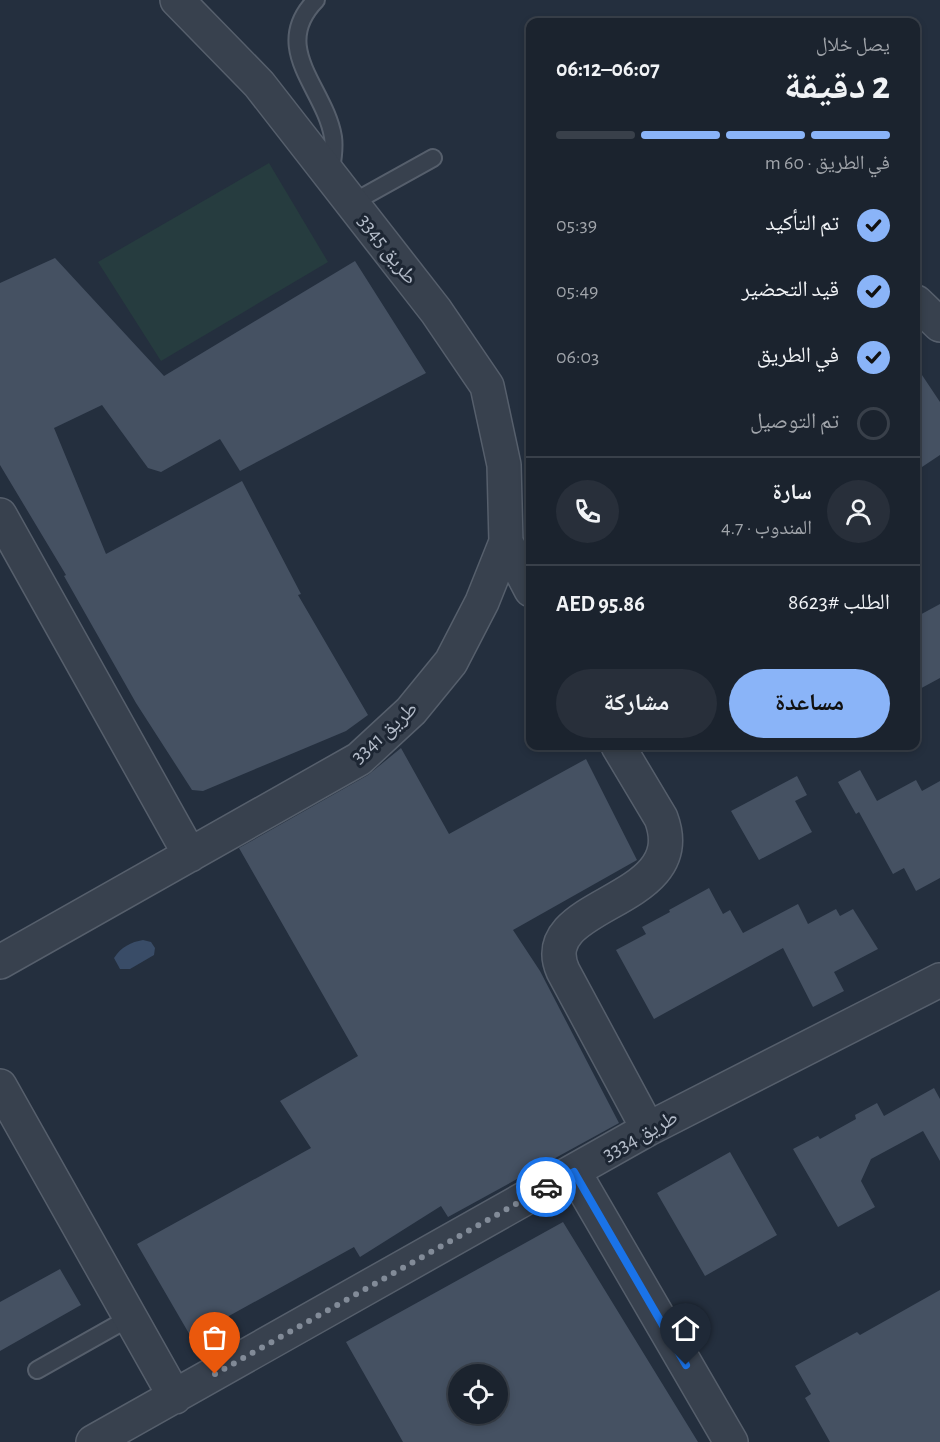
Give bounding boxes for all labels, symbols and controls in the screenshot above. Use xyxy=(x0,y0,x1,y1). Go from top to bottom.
text: يصل خلال xyxy=(816,35,890,55)
text: 06:07–06:12 xyxy=(556,58,660,80)
text: 2 دقيقة xyxy=(784,67,890,106)
text: في الطريق · 60 m xyxy=(765,153,890,173)
icon: check xyxy=(857,209,890,242)
street label: طريق 3345 xyxy=(352,210,421,290)
text: تم التأكيد xyxy=(765,212,839,234)
text: 05:39 xyxy=(556,215,597,235)
icon: check xyxy=(857,275,890,308)
text: قيد التحضير xyxy=(741,278,839,300)
text: 05:49 xyxy=(556,281,599,301)
icon: check xyxy=(857,341,890,374)
text: في الطريق xyxy=(757,344,839,366)
text: 06:03 xyxy=(556,347,599,367)
text: تم التوصيل xyxy=(750,410,839,432)
button: phone xyxy=(556,480,619,543)
button: person xyxy=(827,480,890,543)
text: سارة xyxy=(773,481,812,503)
text: المندوب · 4.7 xyxy=(721,518,812,538)
text: الطلب #8623 xyxy=(788,591,890,613)
text: AED 95.86 xyxy=(556,593,645,615)
button: مشاركة xyxy=(556,669,717,738)
button: مساعدة xyxy=(729,669,890,738)
street label: طريق 3341 xyxy=(347,697,423,769)
street label: طريق 3334 xyxy=(599,1106,682,1166)
courier xyxy=(516,1157,576,1217)
icon: car xyxy=(530,1171,563,1204)
pin xyxy=(660,1303,711,1365)
pin xyxy=(189,1312,240,1374)
icon: home xyxy=(669,1312,702,1345)
icon: bag xyxy=(198,1321,231,1354)
map controls xyxy=(448,1364,508,1424)
button: locate xyxy=(448,1364,508,1424)

